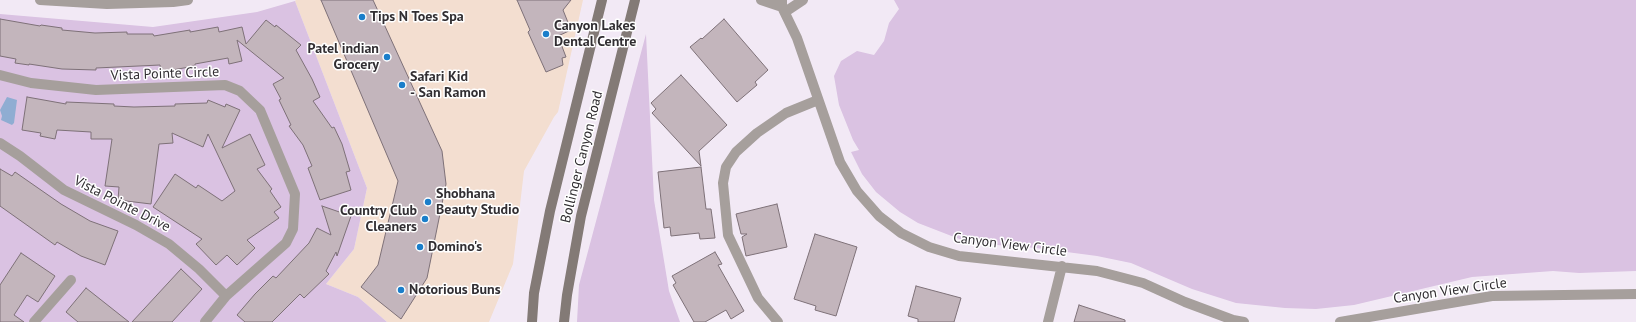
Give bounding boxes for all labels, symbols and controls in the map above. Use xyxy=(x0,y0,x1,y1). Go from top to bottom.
place label: Tips N Toes Spa xyxy=(370,9,464,25)
marker: Tips N Toes Spa xyxy=(357,12,367,22)
place label: Canyon Lakes Dental Centre xyxy=(554,18,636,50)
marker: Canyon Lakes Dental Centre xyxy=(541,29,551,39)
place label: Patel indian Grocery xyxy=(308,41,379,74)
marker: Patel indian Grocery xyxy=(382,52,392,62)
street label: Vista Pointe Circle xyxy=(110,64,220,84)
place label: Safari Kid - San Ramon xyxy=(410,69,486,102)
marker: Safari Kid - San Ramon xyxy=(397,80,407,90)
street label: Bollinger Canyon Road xyxy=(557,89,607,225)
street label: Vista Pointe Drive xyxy=(71,172,173,236)
place label: Shobhana Beauty Studio xyxy=(436,186,519,218)
marker: Shobhana Beauty Studio xyxy=(423,197,433,207)
place label: Country Club Cleaners xyxy=(340,203,417,236)
marker: Country Club Cleaners xyxy=(420,214,430,224)
street label: Canyon View Circle xyxy=(952,230,1068,260)
place label: Domino's xyxy=(428,239,482,255)
marker: Domino's xyxy=(415,242,425,252)
street label: Canyon View Circle xyxy=(1392,275,1508,307)
place label: Notorious Buns xyxy=(409,282,501,298)
marker: Notorious Buns xyxy=(396,285,406,295)

